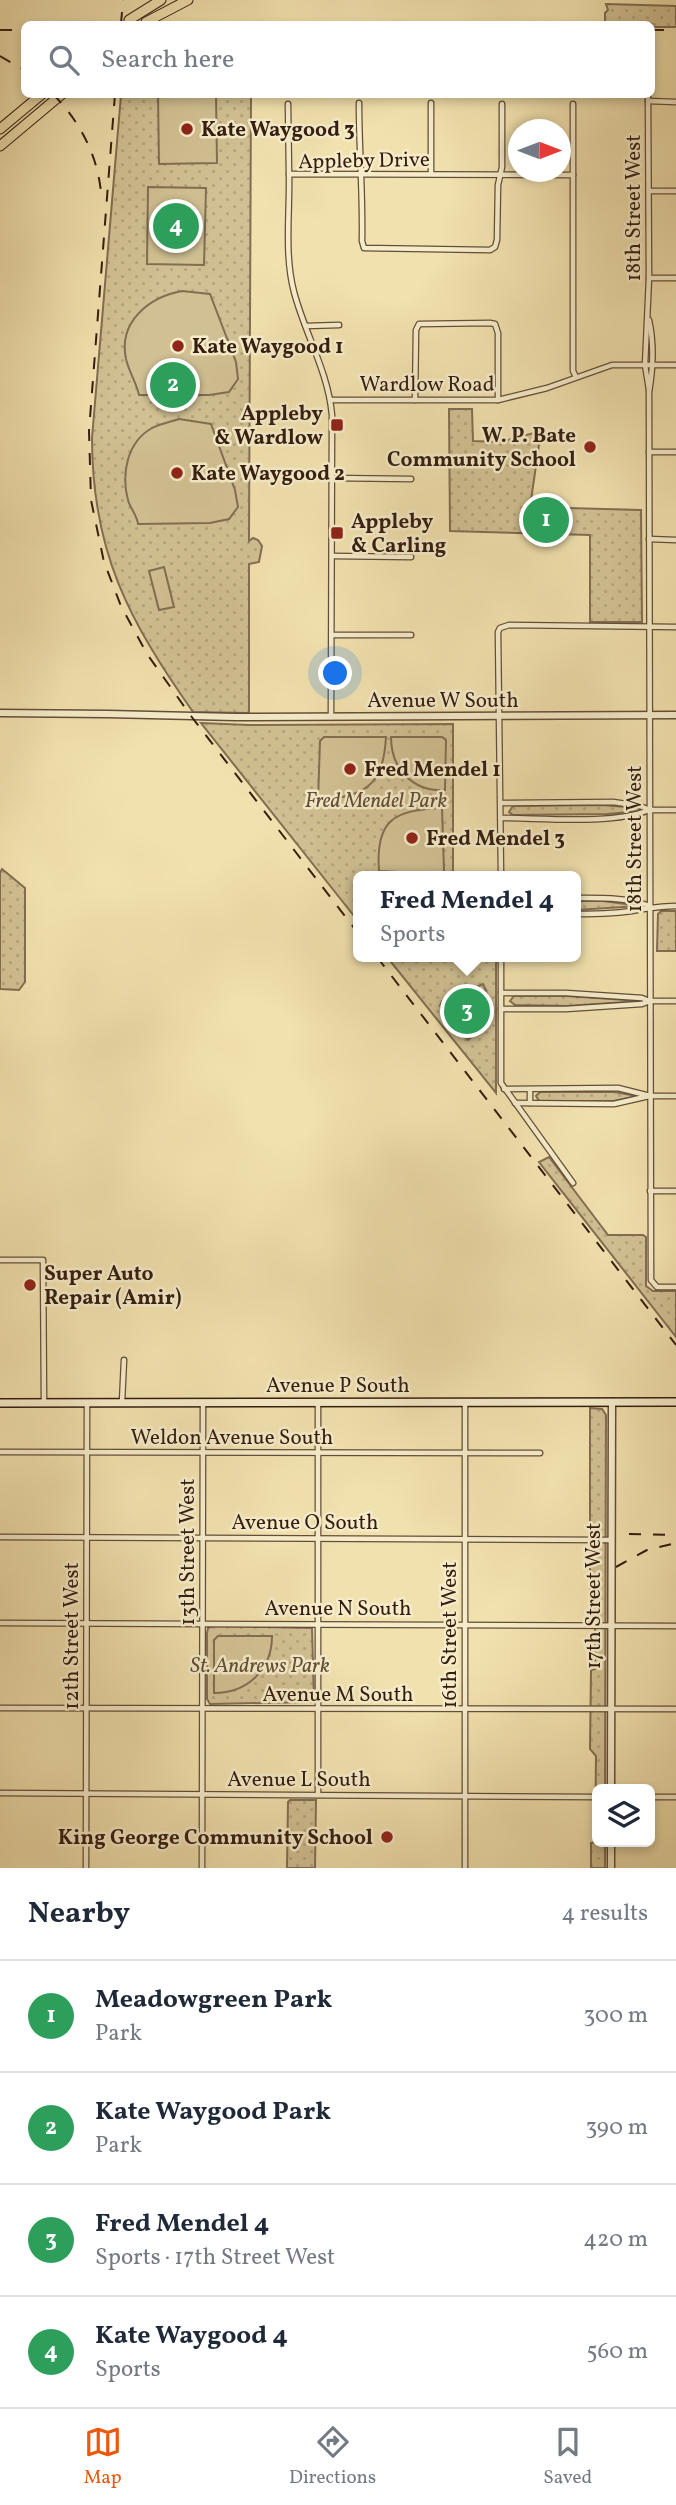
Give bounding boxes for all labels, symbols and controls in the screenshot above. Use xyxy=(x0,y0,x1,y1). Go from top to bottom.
search box xyxy=(21,21,655,98)
icon: search xyxy=(45,41,83,79)
text: Search here xyxy=(101,42,234,78)
place label: Kate Waygood 3 xyxy=(201,116,355,145)
north arrow xyxy=(508,119,571,182)
marker: Kate Waygood 3 xyxy=(179,121,195,137)
street label: 18th Street West xyxy=(620,134,649,282)
street label: Appleby Drive xyxy=(298,146,430,177)
pin: 4 xyxy=(153,200,199,252)
place label: Kate Waygood 1 xyxy=(192,333,344,362)
marker: Kate Waygood 1 xyxy=(170,338,186,354)
pin: 2 xyxy=(150,359,196,411)
street label: Wardlow Road xyxy=(359,371,495,400)
place label: Appleby & Wardlow xyxy=(214,400,323,453)
marker: Appleby & Wardlow xyxy=(329,417,345,433)
place label: W. P. Bate Community School xyxy=(387,422,576,475)
marker: W. P. Bate Community School xyxy=(582,439,598,455)
place label: Kate Waygood 2 xyxy=(191,460,345,489)
marker: Kate Waygood 2 xyxy=(169,465,185,481)
pin: 1 xyxy=(523,494,569,546)
place label: Appleby & Carling xyxy=(351,508,446,561)
marker: Appleby & Carling xyxy=(329,525,345,541)
your location xyxy=(318,656,352,690)
street label: Avenue W South xyxy=(367,687,519,716)
place label: Fred Mendel 1 xyxy=(364,756,501,785)
marker: Fred Mendel 1 xyxy=(342,761,358,777)
street label: 18th Street West xyxy=(621,765,650,913)
park label: Fred Mendel Park xyxy=(305,787,448,816)
place label: Fred Mendel 3 xyxy=(426,825,565,854)
marker: Fred Mendel 3 xyxy=(404,830,420,846)
popup xyxy=(353,871,581,962)
text: Fred Mendel 4 xyxy=(380,883,554,919)
text: Sports xyxy=(380,919,445,951)
pin: 3 xyxy=(444,985,490,1037)
place label: Super Auto Repair (Amir) xyxy=(44,1260,182,1313)
marker: Super Auto Repair (Amir) xyxy=(22,1277,38,1293)
street label: Avenue P South xyxy=(266,1372,410,1401)
street label: Weldon Avenue South xyxy=(131,1424,333,1453)
street label: 13th Street West xyxy=(174,1478,203,1626)
street label: Avenue O South xyxy=(232,1509,378,1538)
street label: 17th Street West xyxy=(580,1523,609,1669)
street label: 16th Street West xyxy=(436,1561,465,1709)
street label: 12th Street West xyxy=(58,1562,87,1710)
street label: Avenue N South xyxy=(264,1595,412,1624)
park label: St. Andrews Park xyxy=(190,1652,330,1681)
street label: Avenue M South xyxy=(262,1681,414,1710)
street label: Avenue L South xyxy=(227,1766,371,1795)
map controls xyxy=(592,1784,655,1847)
button: layers xyxy=(592,1784,655,1847)
place label: King George Community School xyxy=(58,1824,373,1853)
marker: King George Community School xyxy=(379,1829,395,1845)
text: Nearby xyxy=(28,1893,130,1935)
text: 4 results xyxy=(562,1898,648,1930)
text: Meadowgreen Park xyxy=(95,1982,332,2018)
text: 1 xyxy=(46,2000,56,2032)
text: 300 m xyxy=(584,2000,648,2032)
text: Park xyxy=(95,2018,142,2050)
text: Kate Waygood Park xyxy=(95,2094,331,2130)
text: 2 xyxy=(45,2112,57,2144)
text: 390 m xyxy=(585,2112,648,2144)
text: Park xyxy=(95,2130,142,2162)
text: Fred Mendel 4 xyxy=(95,2206,270,2242)
text: 3 xyxy=(45,2224,57,2256)
text: 420 m xyxy=(583,2224,648,2256)
text: Sports · 17th Street West xyxy=(95,2242,335,2274)
text: Kate Waygood 4 xyxy=(95,2318,288,2354)
text: 4 xyxy=(44,2336,58,2368)
text: 560 m xyxy=(587,2336,648,2368)
text: Sports xyxy=(95,2354,161,2386)
tab: Map xyxy=(84,2423,122,2491)
tab: Directions xyxy=(289,2423,376,2491)
tab: Saved xyxy=(543,2423,592,2491)

